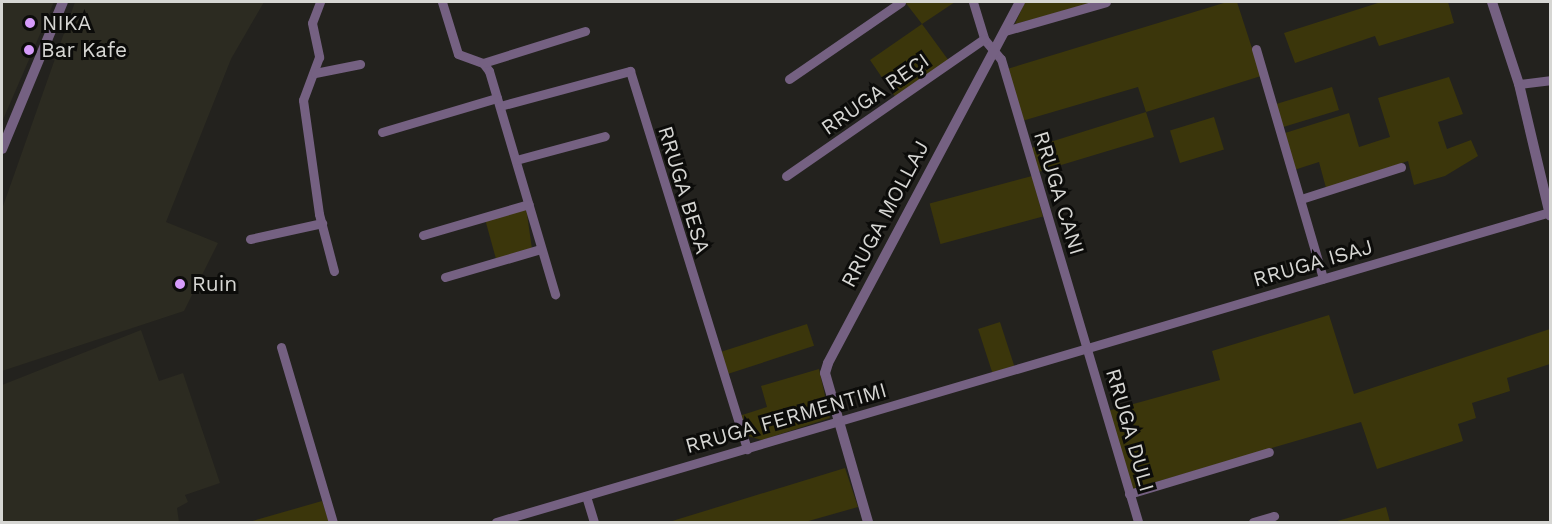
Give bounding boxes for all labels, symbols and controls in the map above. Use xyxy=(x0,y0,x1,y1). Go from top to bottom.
place label: NIKA xyxy=(42,10,91,36)
marker: NIKA xyxy=(23,16,37,30)
place label: Bar Kafe xyxy=(41,37,128,63)
marker: Bar Kafe xyxy=(22,43,36,57)
street label: RRUGA REÇI xyxy=(816,47,934,141)
street label: RRUGA BESA xyxy=(652,123,716,257)
street label: RRUGA CANI xyxy=(1028,128,1090,258)
street label: RRUGA MOLLAJ xyxy=(835,136,935,292)
street label: RRUGA ISAJ xyxy=(1250,234,1376,292)
place label: Ruin xyxy=(192,271,237,297)
marker: Ruin xyxy=(173,277,187,291)
street label: RRUGA DULI xyxy=(1100,365,1160,495)
street label: RRUGA FERMENTIMI xyxy=(682,377,890,459)

